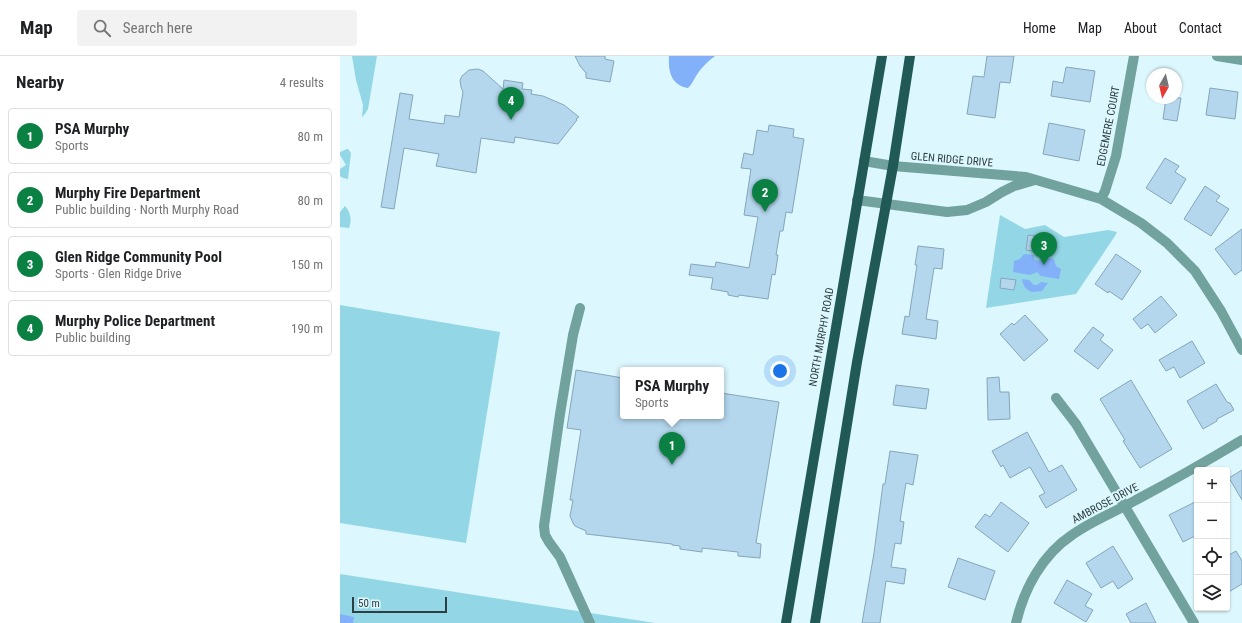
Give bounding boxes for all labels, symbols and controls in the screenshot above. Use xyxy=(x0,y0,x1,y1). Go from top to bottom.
search box xyxy=(77,10,357,46)
text: Map xyxy=(20,16,53,39)
icon: search xyxy=(91,17,113,39)
text: Search here xyxy=(123,19,193,37)
text: Home xyxy=(1023,20,1056,36)
text: Map xyxy=(1078,20,1102,36)
text: About xyxy=(1124,20,1157,36)
text: Contact xyxy=(1179,20,1222,36)
north arrow xyxy=(1146,68,1182,104)
text: Nearby xyxy=(16,72,64,92)
text: 4 results xyxy=(280,75,324,90)
street label: EDGEMERE COURT xyxy=(1094,85,1123,167)
pin: 4 xyxy=(498,87,524,120)
text: PSA Murphy xyxy=(55,120,129,138)
text: 1 xyxy=(27,129,33,144)
text: 80 m xyxy=(297,129,323,144)
text: Sports xyxy=(55,138,89,153)
street label: GLEN RIDGE DRIVE xyxy=(910,149,994,170)
pin: 2 xyxy=(752,179,778,212)
text: Murphy Fire Department xyxy=(55,184,200,202)
text: 2 xyxy=(27,193,33,208)
text: 80 m xyxy=(297,193,323,208)
text: Public building · North Murphy Road xyxy=(55,202,239,217)
pin: 3 xyxy=(1031,232,1057,265)
text: Glen Ridge Community Pool xyxy=(55,248,222,266)
text: 3 xyxy=(27,257,33,272)
text: 150 m xyxy=(291,257,323,272)
text: Sports · Glen Ridge Drive xyxy=(55,266,182,281)
street label: NORTH MURPHY ROAD xyxy=(806,287,837,388)
text: Murphy Police Department xyxy=(55,312,215,330)
text: 4 xyxy=(27,321,33,336)
text: 190 m xyxy=(291,321,323,336)
text: Public building xyxy=(55,330,131,345)
your location xyxy=(770,361,790,381)
popup xyxy=(620,367,724,419)
text: PSA Murphy xyxy=(635,377,709,395)
text: Sports xyxy=(635,395,669,410)
pin: 1 xyxy=(659,432,685,465)
map controls xyxy=(1194,467,1230,611)
button: + xyxy=(1194,467,1230,503)
street label: AMBROSE DRIVE xyxy=(1070,480,1141,526)
button: − xyxy=(1194,503,1230,539)
button: locate xyxy=(1194,539,1230,575)
button: layers xyxy=(1194,575,1230,611)
scale bar xyxy=(352,595,447,614)
text: 50 m xyxy=(358,597,380,610)

